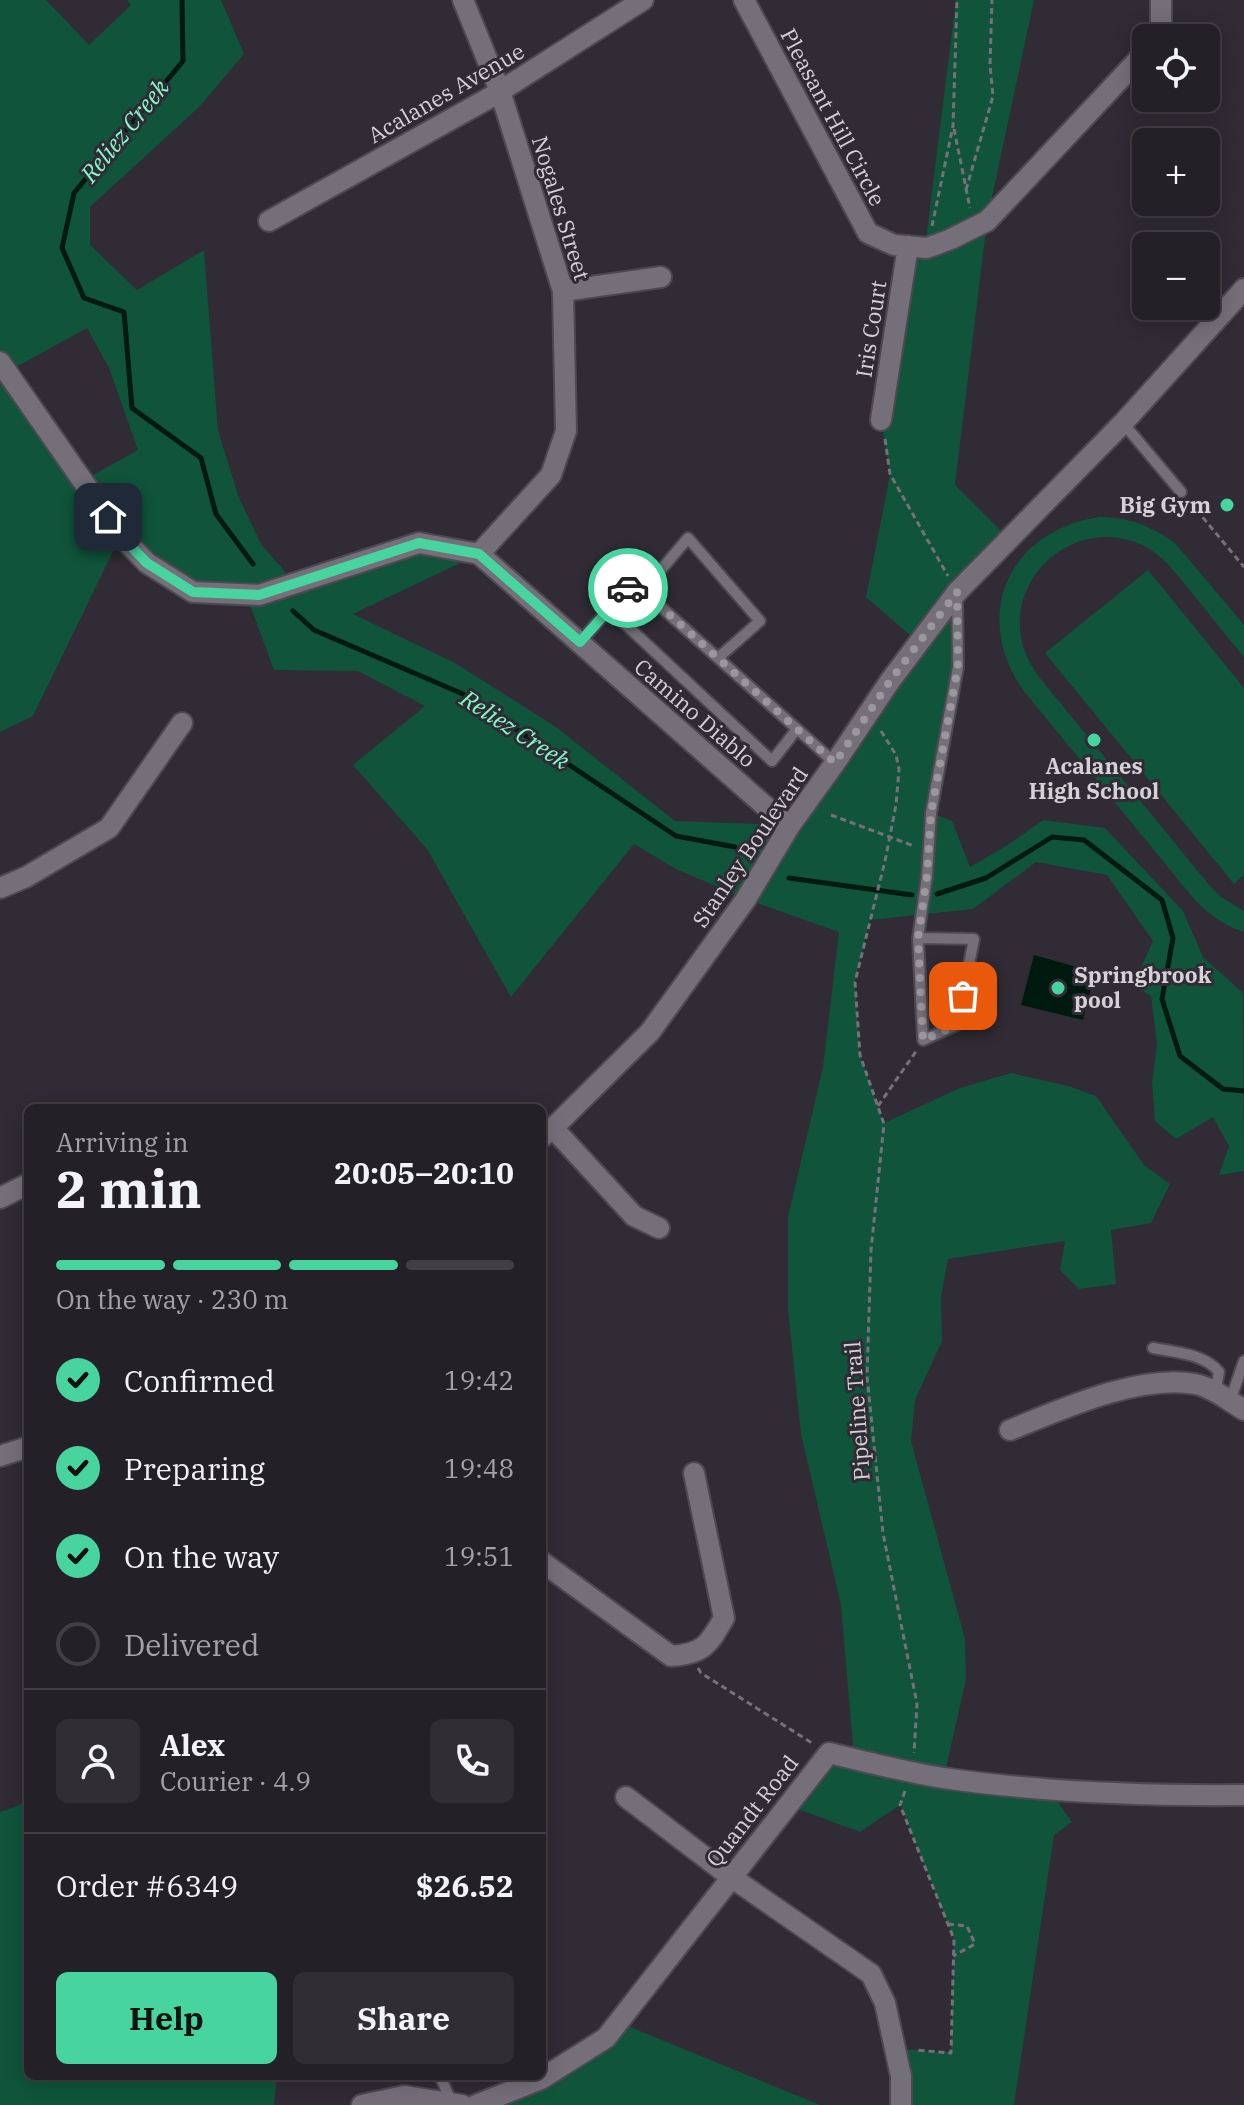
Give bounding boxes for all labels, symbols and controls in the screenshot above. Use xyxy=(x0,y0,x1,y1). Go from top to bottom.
street label: Pleasant Hill Circle xyxy=(774,23,893,211)
map controls xyxy=(1132,24,1220,320)
button: locate xyxy=(1132,24,1220,112)
street label: Acalanes Avenue xyxy=(362,36,529,149)
water label: Reliez Creek xyxy=(72,72,176,189)
button: + xyxy=(1132,128,1220,216)
street label: Nogales Street xyxy=(526,132,597,284)
button: − xyxy=(1132,232,1220,320)
street label: Iris Court xyxy=(849,278,893,380)
pin xyxy=(74,483,142,551)
place label: Big Gym xyxy=(1119,490,1211,519)
icon: home xyxy=(86,495,130,539)
marker: Big Gym xyxy=(1218,496,1236,514)
courier xyxy=(588,548,668,628)
icon: car xyxy=(606,566,650,610)
street label: Camino Diablo xyxy=(628,652,762,773)
water label: Reliez Creek xyxy=(454,681,577,777)
marker: Acalanes High School xyxy=(1085,731,1103,749)
place label: Acalanes High School xyxy=(1029,751,1159,805)
street label: Stanley Boulevard xyxy=(685,761,814,933)
place label: Springbrook pool xyxy=(1074,960,1212,1014)
pin xyxy=(929,962,997,1030)
icon: bag xyxy=(941,974,985,1018)
marker: Springbrook pool xyxy=(1049,979,1067,997)
text: Arriving in xyxy=(56,1125,189,1159)
text: 20:05–20:10 xyxy=(334,1153,514,1192)
text: 2 min xyxy=(56,1155,202,1222)
text: On the way · 230 m xyxy=(56,1282,289,1316)
street label: Pipeline Trail xyxy=(837,1340,876,1482)
icon: check xyxy=(56,1358,100,1402)
text: Confirmed xyxy=(124,1361,275,1400)
text: 19:42 xyxy=(444,1363,514,1397)
icon: check xyxy=(56,1446,100,1490)
text: Preparing xyxy=(124,1449,265,1488)
text: 19:48 xyxy=(444,1451,514,1485)
icon: check xyxy=(56,1534,100,1578)
text: On the way xyxy=(124,1537,279,1576)
text: 19:51 xyxy=(444,1539,514,1573)
text: Delivered xyxy=(124,1625,259,1664)
button: person xyxy=(56,1719,140,1803)
button: phone xyxy=(430,1719,514,1803)
text: Alex xyxy=(160,1725,225,1764)
street label: Quandt Road xyxy=(699,1749,804,1872)
text: Courier · 4.9 xyxy=(160,1764,311,1798)
text: Order #6349 xyxy=(56,1866,238,1905)
text: $26.52 xyxy=(416,1866,514,1905)
button: Help xyxy=(56,1972,277,2064)
button: Share xyxy=(293,1972,514,2064)

